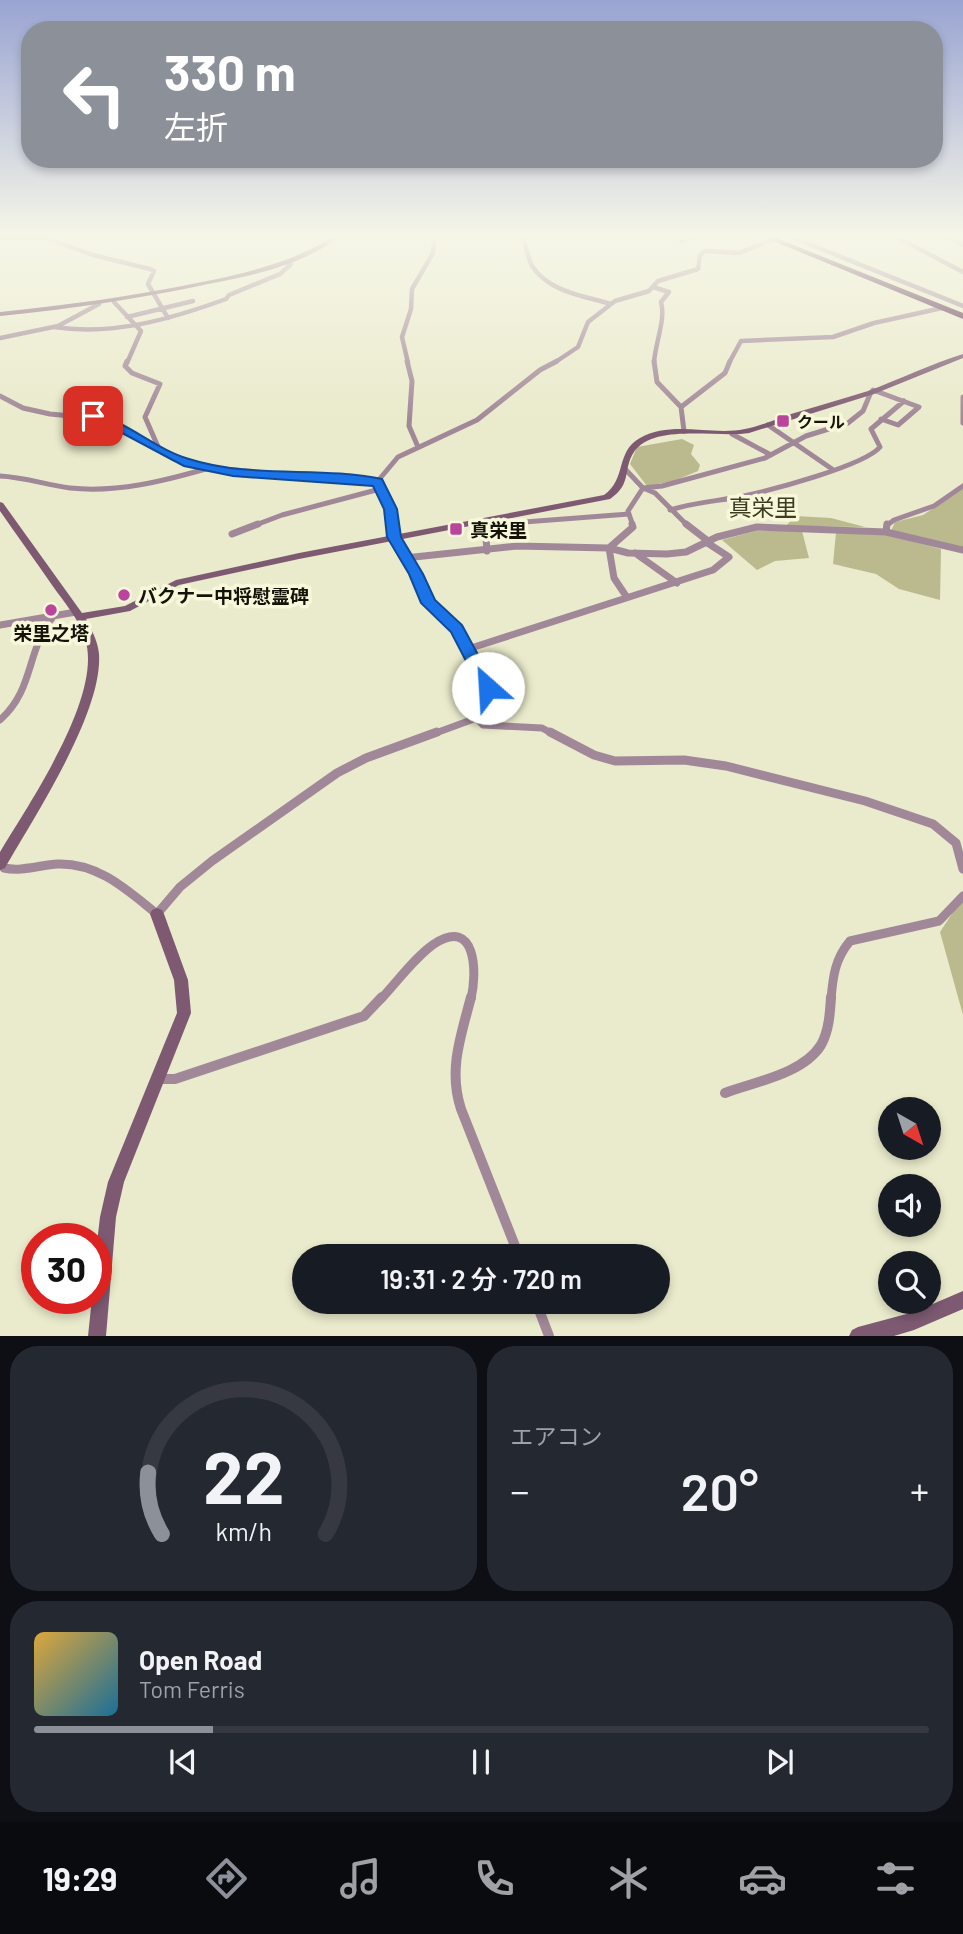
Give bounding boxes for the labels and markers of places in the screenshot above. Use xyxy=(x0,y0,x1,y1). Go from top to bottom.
pin xyxy=(63,386,123,446)
place label: クール xyxy=(797,412,845,431)
marker: クール xyxy=(775,413,791,429)
place label: 真栄里 xyxy=(470,518,527,541)
marker: 真栄里 xyxy=(448,521,464,537)
place label: バクナー中将慰霊碑 xyxy=(138,584,309,607)
marker: バクナー中将慰霊碑 xyxy=(116,587,132,603)
marker: 栄里之塔 xyxy=(43,602,59,618)
place label: 栄里之塔 xyxy=(13,621,89,644)

